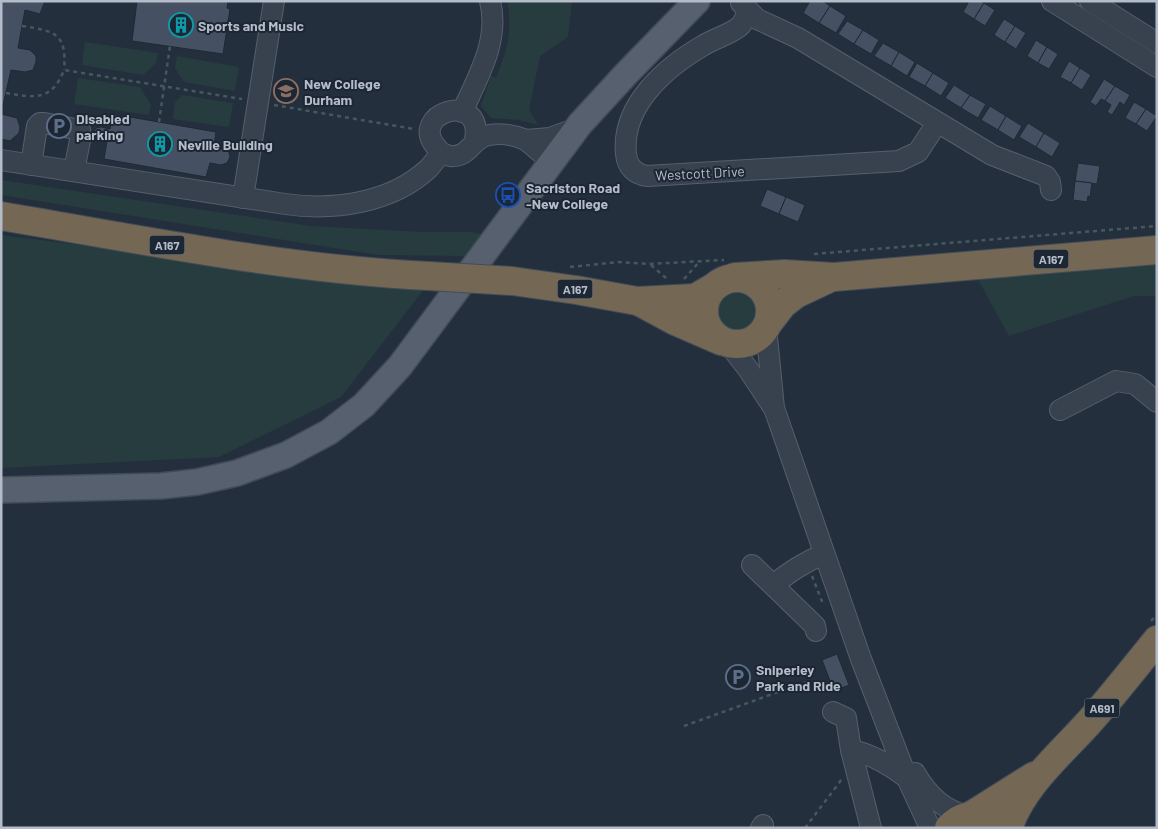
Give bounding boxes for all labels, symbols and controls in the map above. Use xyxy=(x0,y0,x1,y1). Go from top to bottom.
building icon: Sports and Music xyxy=(168,12,194,38)
place label: Sports and Music xyxy=(198,17,305,34)
place label: New College Durham xyxy=(304,75,381,108)
school or university icon: New College Durham xyxy=(273,78,299,104)
place label: Disabled parking xyxy=(76,110,130,143)
parking icon: Disabled parking xyxy=(46,113,72,139)
building icon: Neville Building xyxy=(147,131,173,157)
place label: Neville Building xyxy=(178,136,273,153)
street label: Westcott Drive xyxy=(655,162,745,184)
place label: Sacriston Road -New College xyxy=(526,179,620,212)
bus stop icon: Sacriston Road -New College xyxy=(495,182,521,208)
road number: A167 xyxy=(150,236,184,254)
road number: A167 xyxy=(1034,250,1068,268)
road number: A167 xyxy=(558,280,592,298)
place label: Sniperley Park and Ride xyxy=(756,661,841,694)
parking icon: Sniperley Park and Ride xyxy=(725,664,751,690)
road number: A691 xyxy=(1084,698,1120,718)

